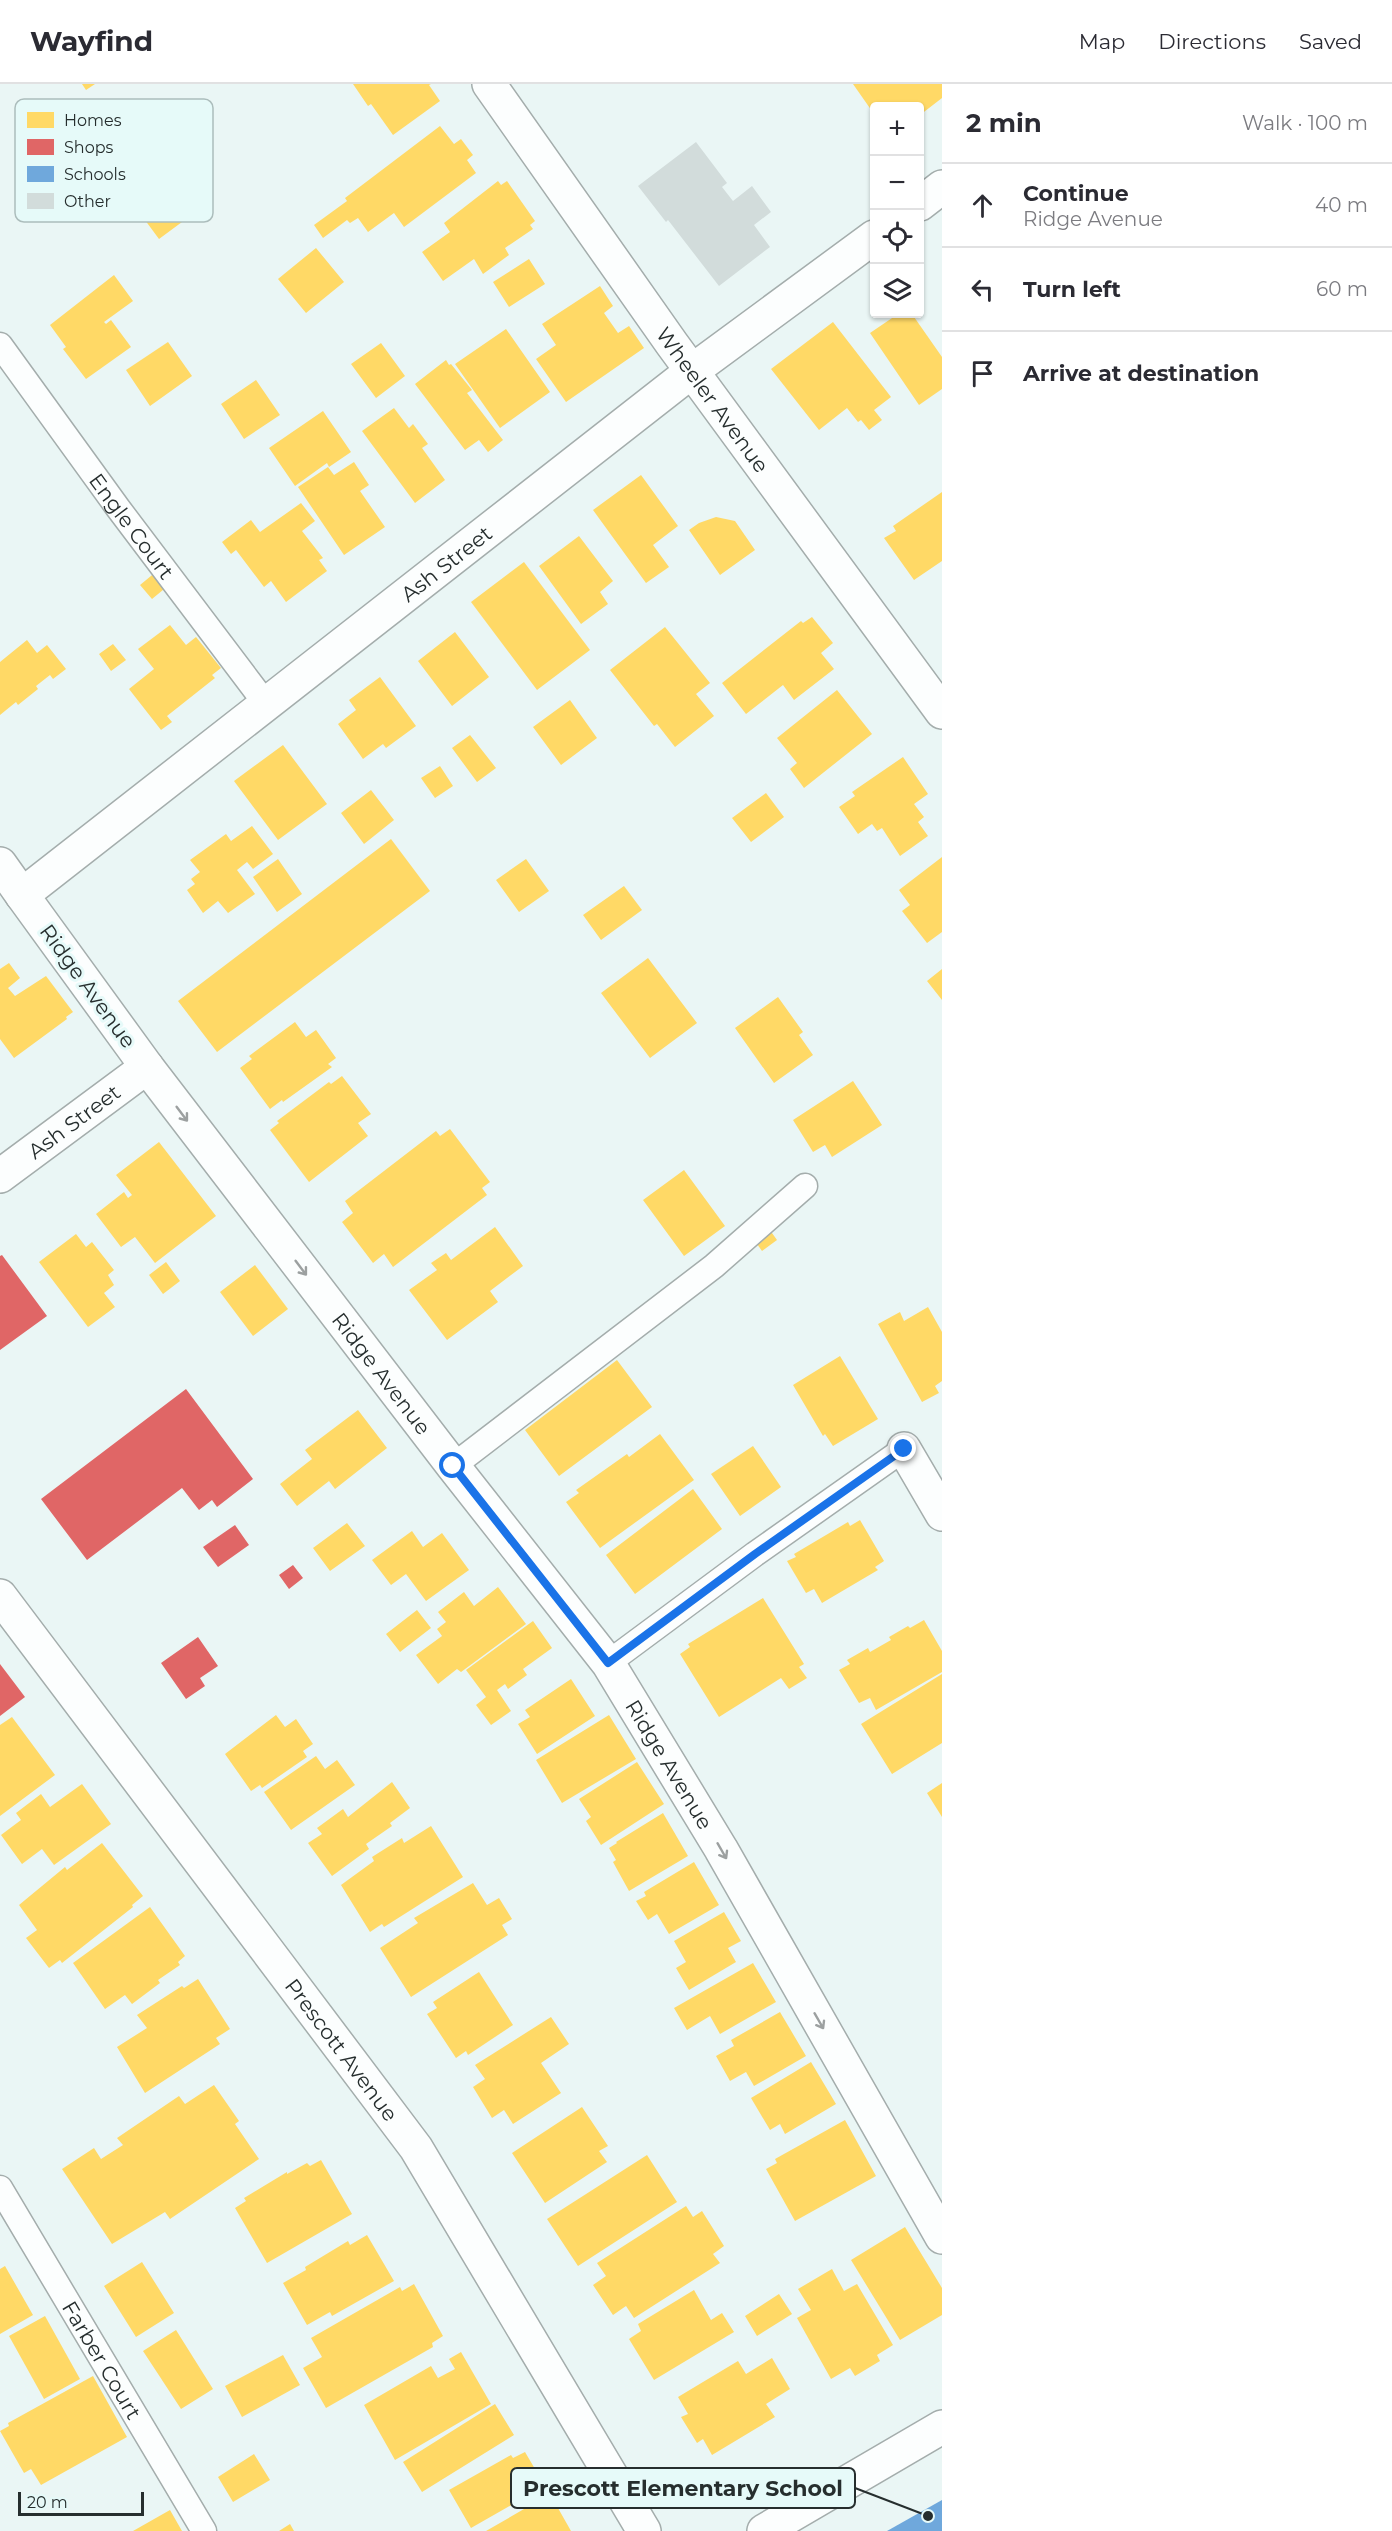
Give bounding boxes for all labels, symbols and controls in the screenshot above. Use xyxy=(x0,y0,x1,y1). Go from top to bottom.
text: Wayfind xyxy=(30,24,153,58)
text: Map xyxy=(1079,29,1125,54)
text: Directions xyxy=(1158,29,1266,54)
text: Saved xyxy=(1299,29,1362,54)
legend xyxy=(15,99,213,222)
map controls xyxy=(870,102,924,318)
button: + xyxy=(870,102,924,156)
text: 2 min xyxy=(966,107,1042,139)
text: Homes xyxy=(64,111,122,130)
text: Walk · 100 m xyxy=(1242,111,1368,135)
text: Shops xyxy=(64,138,114,157)
button: − xyxy=(870,156,924,210)
text: Schools xyxy=(64,165,126,184)
text: Continue xyxy=(1023,180,1129,207)
icon: ahead xyxy=(966,189,999,222)
text: Other xyxy=(64,192,111,211)
text: 40 m xyxy=(1315,193,1368,217)
text: Ridge Avenue xyxy=(1023,207,1163,231)
button: locate xyxy=(870,210,924,264)
button: layers xyxy=(870,264,924,318)
icon: left xyxy=(966,273,999,306)
text: Turn left xyxy=(1023,276,1121,303)
text: 60 m xyxy=(1316,277,1368,301)
street label: Wheeler Avenue xyxy=(651,322,774,477)
icon: arrive xyxy=(966,357,999,390)
text: Arrive at destination xyxy=(1023,360,1259,387)
street label: Engle Court xyxy=(84,468,180,584)
street label: Ash Street xyxy=(396,520,496,607)
street label: Ridge Avenue xyxy=(35,919,141,1053)
street label: Ash Street xyxy=(23,1079,125,1164)
one-way arrow xyxy=(176,1105,189,1121)
one-way arrow xyxy=(295,1260,307,1276)
street label: Ridge Avenue xyxy=(327,1307,437,1439)
route end xyxy=(890,1435,916,1461)
route start xyxy=(439,1452,465,1478)
street label: Ridge Avenue xyxy=(621,1695,718,1834)
one-way arrow xyxy=(716,1842,728,1859)
street label: Prescott Avenue xyxy=(280,1973,404,2126)
one-way arrow xyxy=(813,2012,825,2029)
street label: Farber Court xyxy=(57,2296,147,2424)
callout: Prescott Elementary School xyxy=(511,2468,855,2508)
text: Prescott Elementary School xyxy=(523,2475,843,2502)
scale bar xyxy=(18,2489,144,2516)
text: 20 m xyxy=(27,2493,68,2512)

